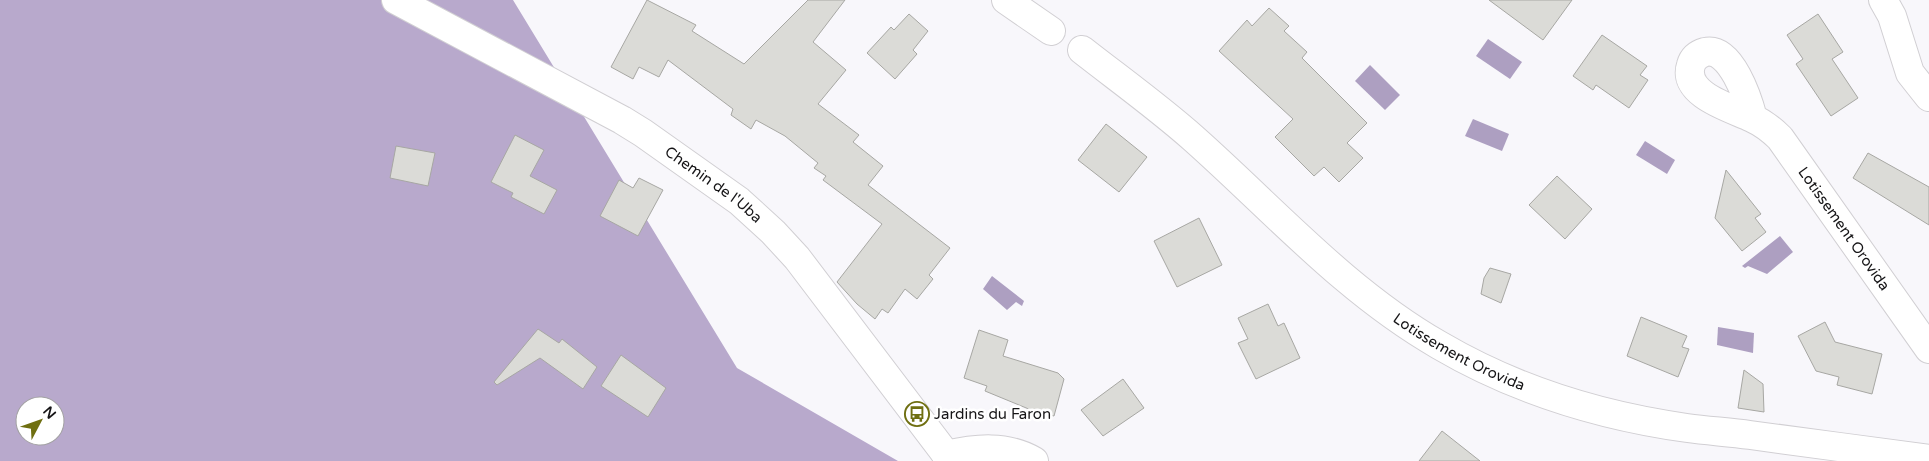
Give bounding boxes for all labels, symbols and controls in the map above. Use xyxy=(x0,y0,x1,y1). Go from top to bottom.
street label: Chemin de l'Uba xyxy=(662,142,766,227)
street label: Lotissement Orovida xyxy=(1794,163,1894,294)
street label: Lotissement Orovida xyxy=(1390,309,1528,394)
north arrow xyxy=(15,396,65,446)
bus stop icon: Jardins du Faron xyxy=(904,401,930,427)
text: N xyxy=(39,403,60,423)
place label: Jardins du Faron xyxy=(934,405,1051,423)

